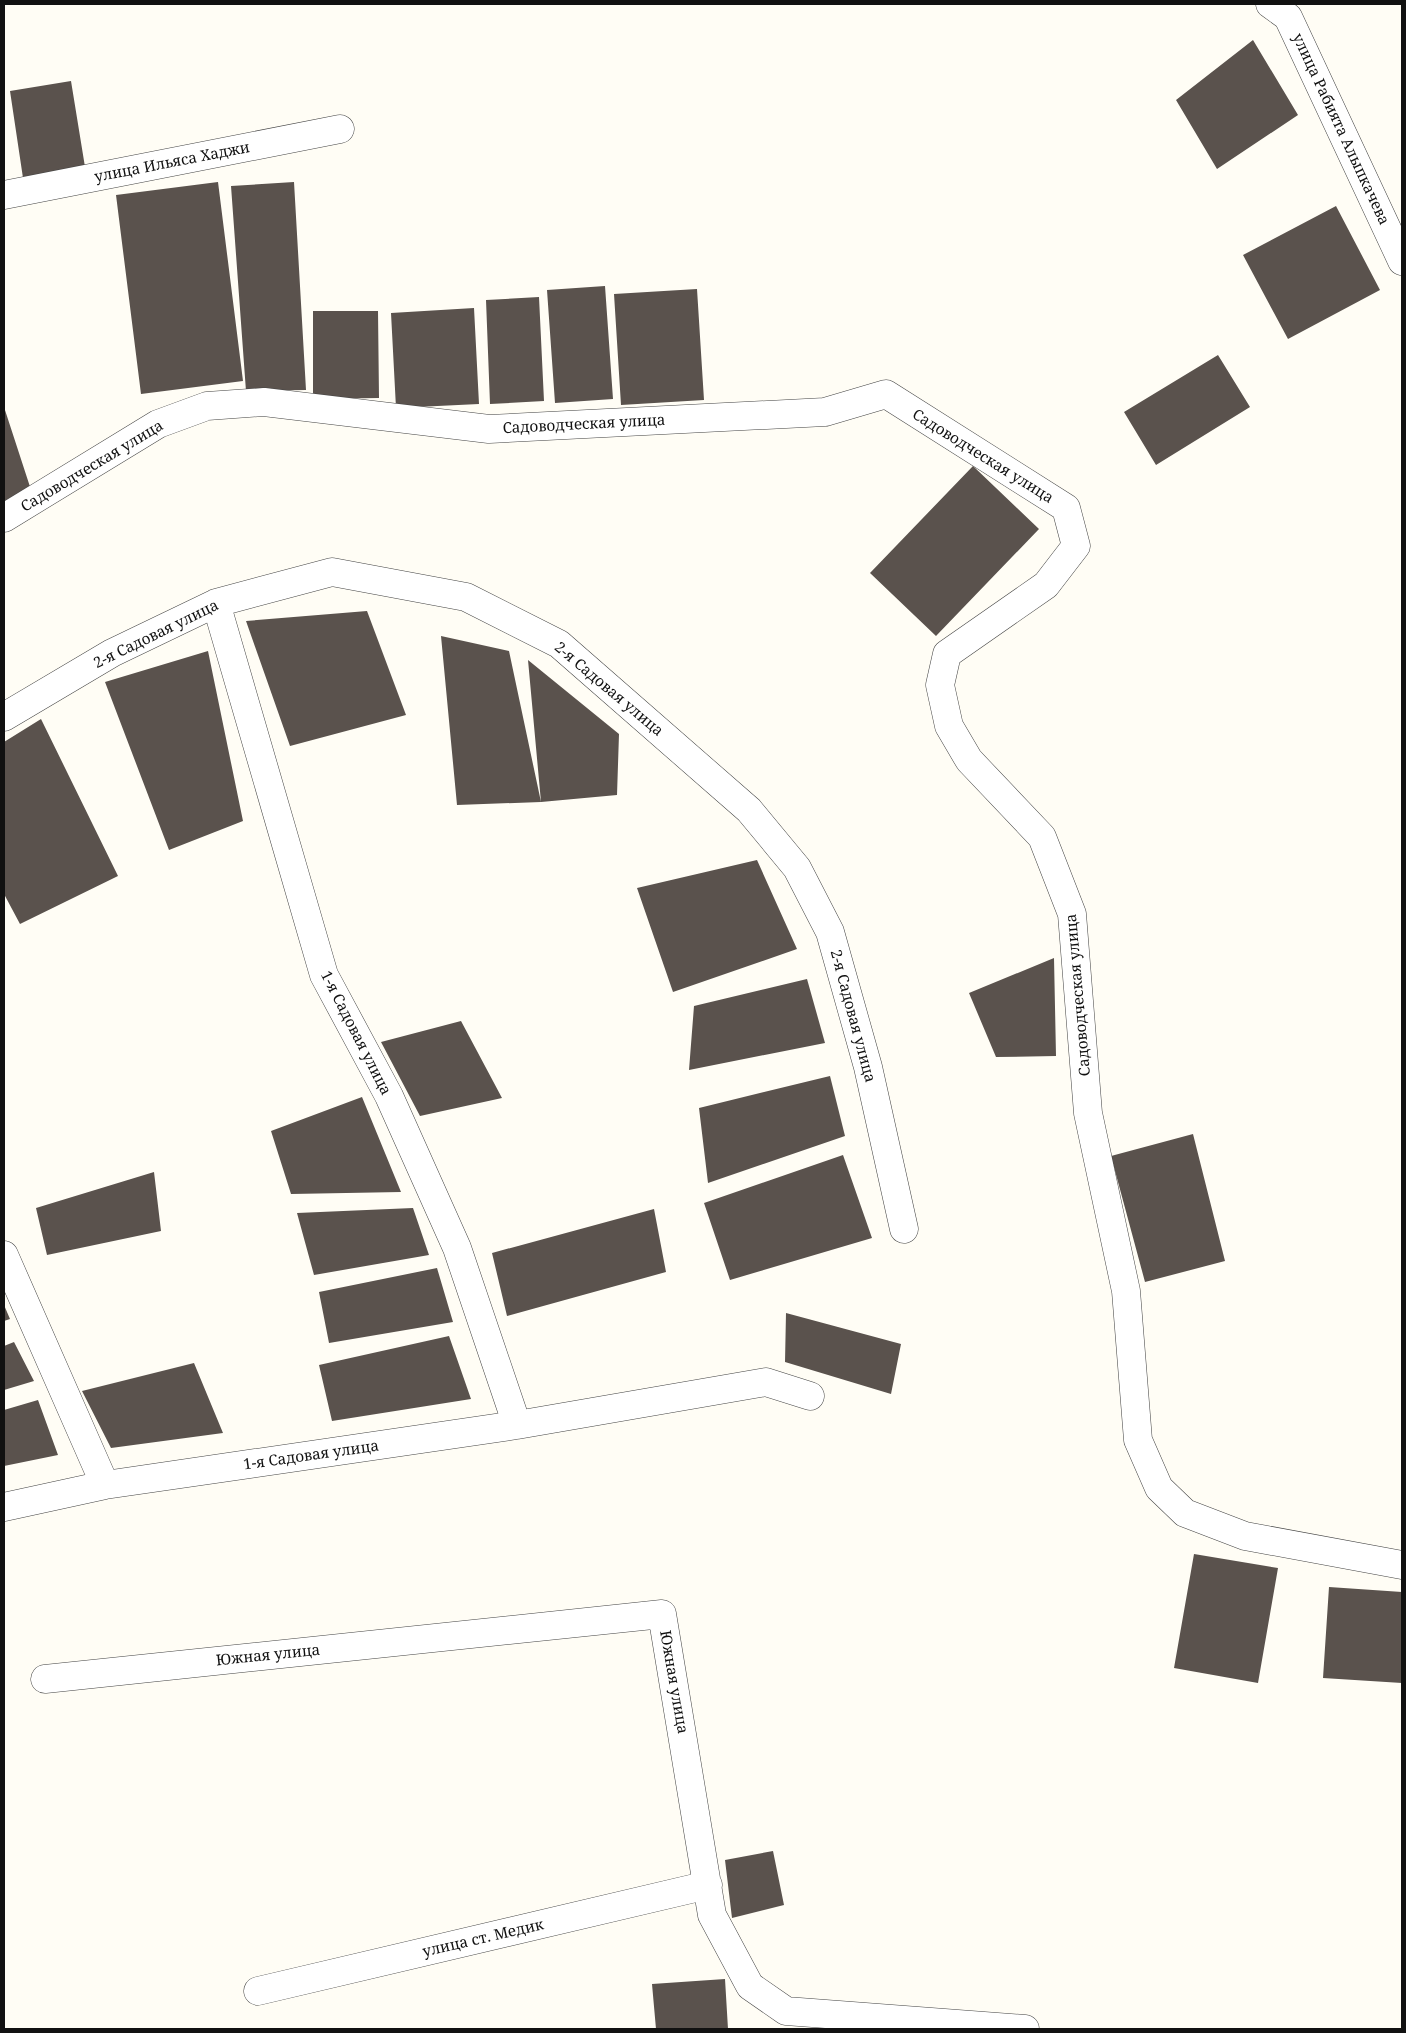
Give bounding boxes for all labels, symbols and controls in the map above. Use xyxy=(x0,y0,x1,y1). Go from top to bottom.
street label: улица Рабията Алыпкачева xyxy=(1289,29,1395,228)
street label: улица Ильяса Хаджи xyxy=(92,136,251,186)
street label: Садоводческая улица xyxy=(909,403,1058,507)
street label: Садоводческая улица xyxy=(502,409,666,437)
street label: Садоводческая улица xyxy=(16,415,166,516)
street label: 2-я Садовая улица xyxy=(90,594,221,672)
street label: 2-я Садовая улица xyxy=(551,637,668,740)
street label: Садоводческая улица xyxy=(1060,913,1094,1077)
street label: 2-я Садовая улица xyxy=(827,947,881,1084)
street label: 1-я Садовая улица xyxy=(317,967,397,1098)
street label: 1-я Садовая улица xyxy=(242,1435,380,1473)
street label: Южная улица xyxy=(656,1629,694,1735)
street label: Южная улица xyxy=(215,1639,321,1669)
street label: улица ст. Медик xyxy=(420,1913,545,1961)

